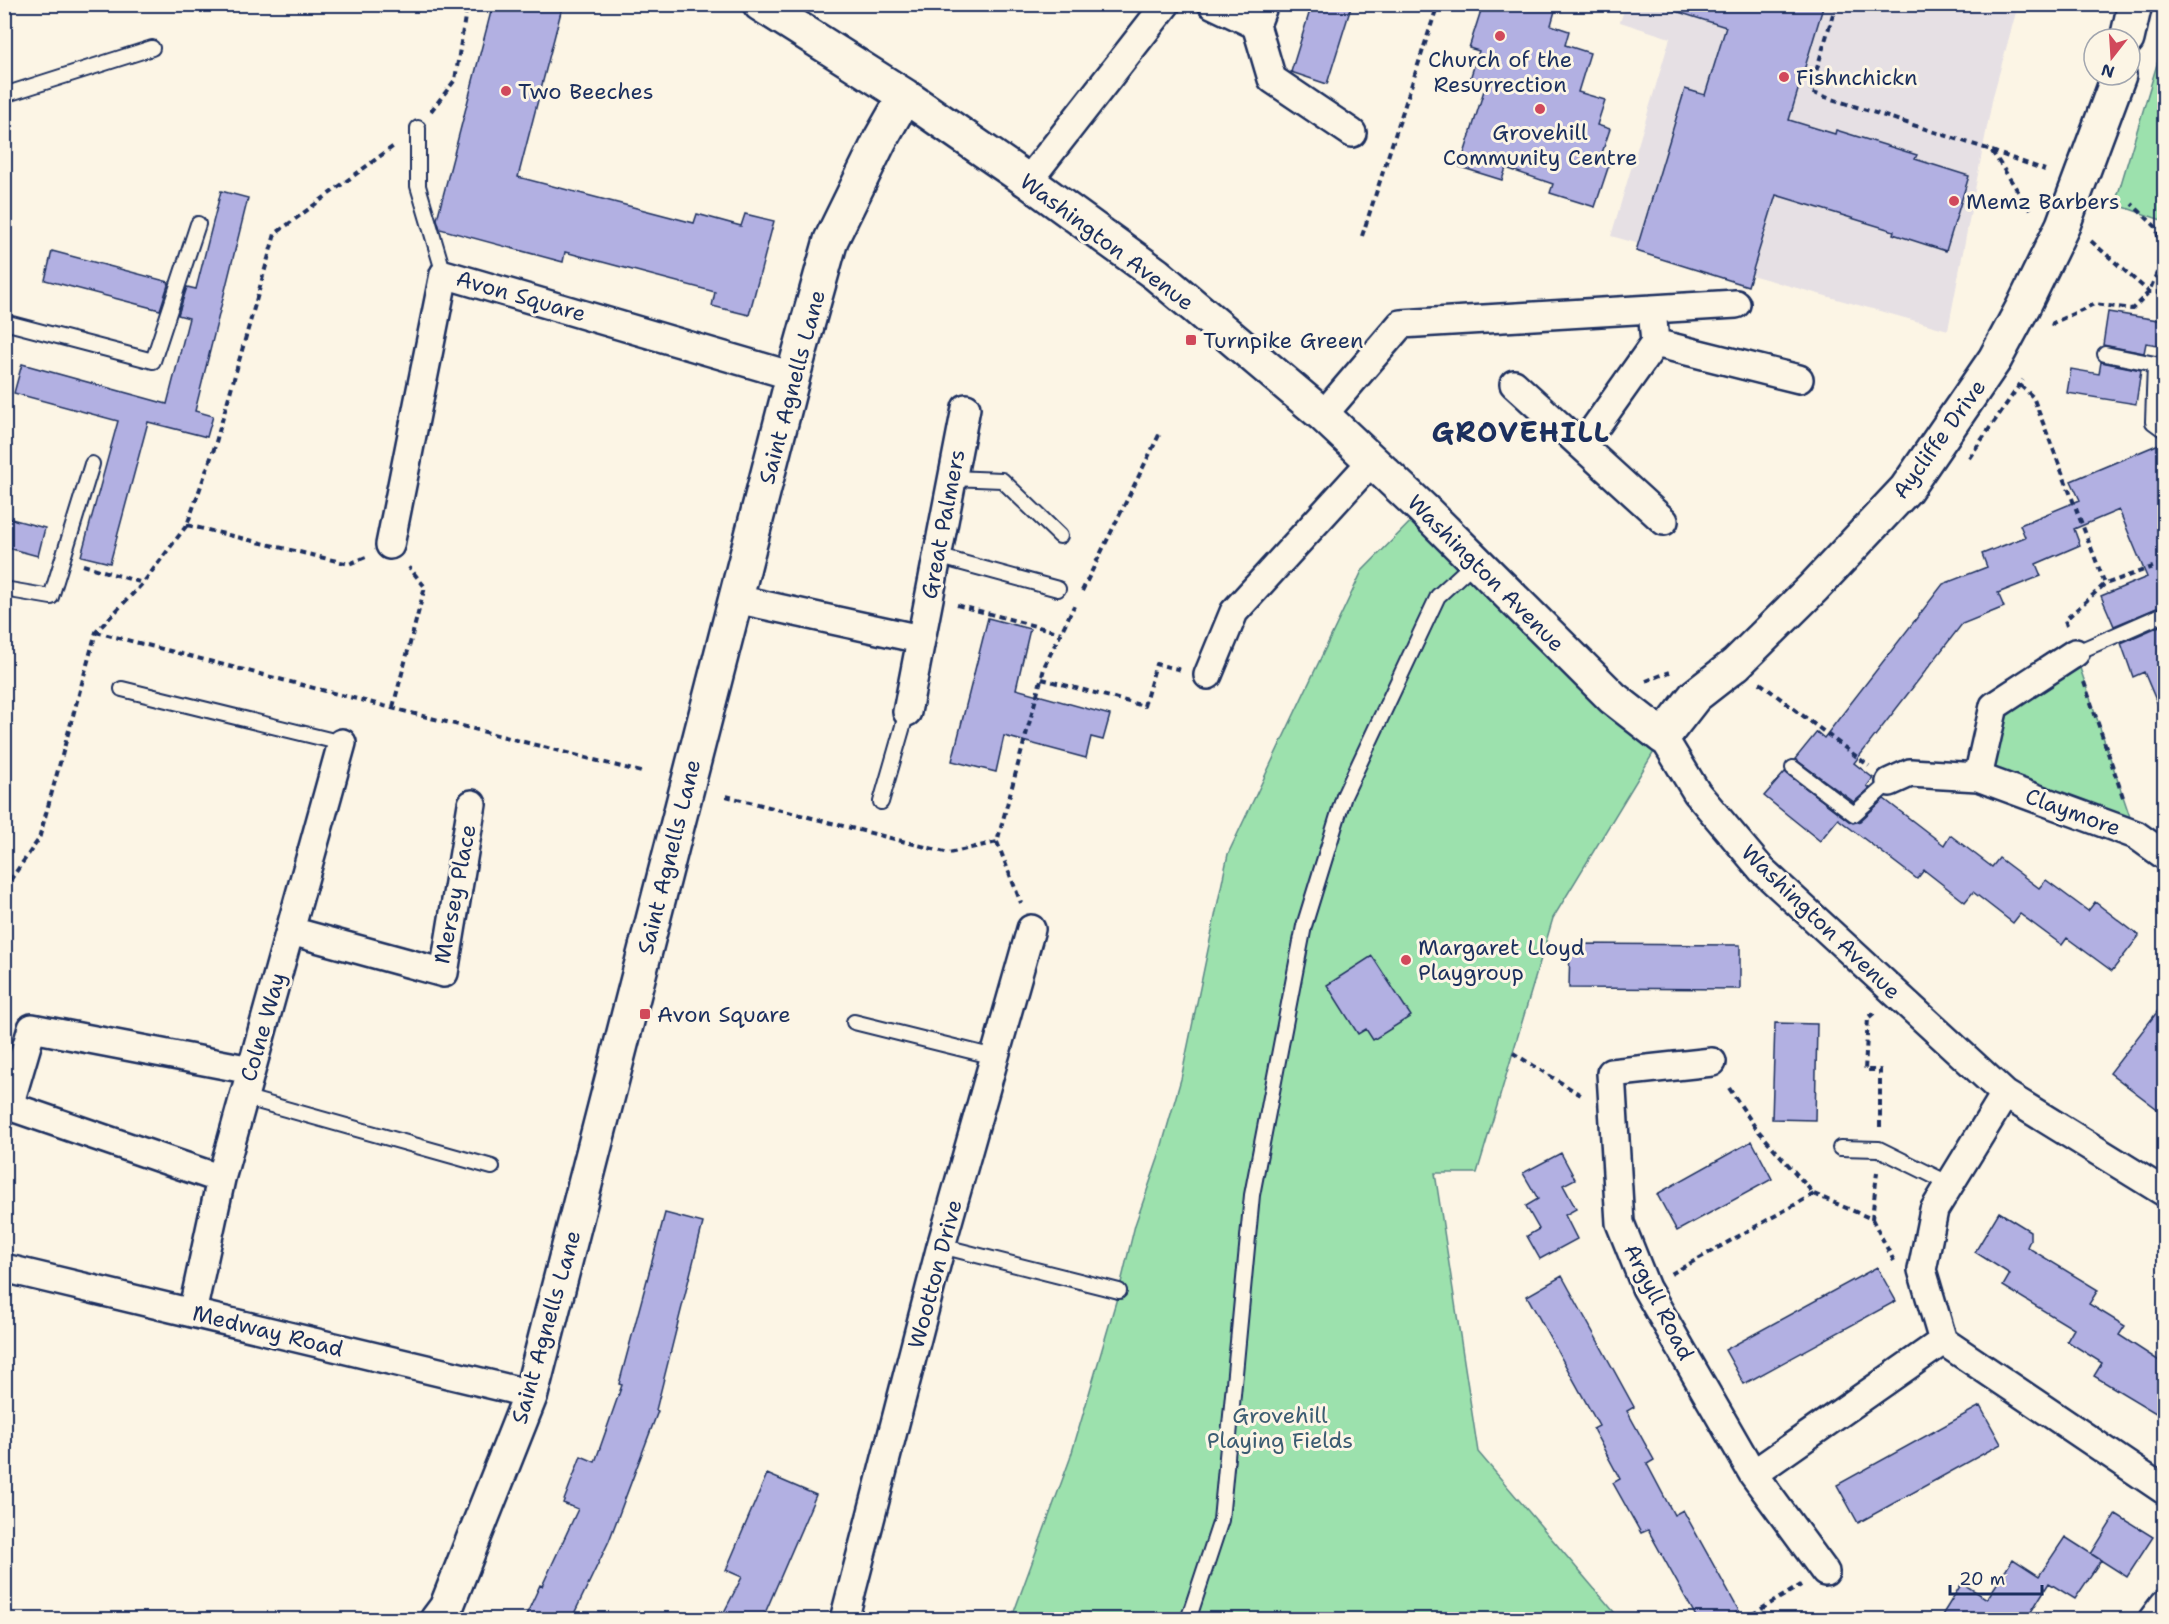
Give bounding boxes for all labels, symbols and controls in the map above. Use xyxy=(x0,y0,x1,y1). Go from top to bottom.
north arrow xyxy=(2082,27,2142,87)
marker: Church of the Resurrection xyxy=(1493,29,1507,43)
place label: Church of the Resurrection xyxy=(1428,45,1572,99)
text: N xyxy=(2099,59,2117,83)
place label: Fishnchickn xyxy=(1796,63,1918,92)
marker: Fishnchickn xyxy=(1777,70,1791,84)
place label: Two Beeches xyxy=(518,77,654,106)
marker: Two Beeches xyxy=(499,84,513,98)
marker: Grovehill Community Centre xyxy=(1533,102,1547,116)
place label: Grovehill Community Centre xyxy=(1443,118,1637,172)
street label: Washington Avenue xyxy=(1014,167,1200,317)
place label: Memz Barbers xyxy=(1966,187,2120,216)
marker: Memz Barbers xyxy=(1947,194,1961,208)
street label: Avon Square xyxy=(453,264,589,328)
street label: Saint Agnells Lane xyxy=(752,287,832,487)
place label: Turnpike Green xyxy=(1203,326,1363,355)
marker: Turnpike Green xyxy=(1184,333,1198,347)
street label: Aycliffe Drive xyxy=(1886,373,1992,505)
district label: GROVEHILL xyxy=(1432,413,1610,451)
street label: Great Palmers xyxy=(914,447,972,601)
street label: Washington Avenue xyxy=(1401,488,1571,658)
street label: Saint Agnells Lane xyxy=(631,756,707,958)
street label: Claymore xyxy=(2021,781,2125,843)
street label: Mersey Place xyxy=(427,822,483,966)
street label: Washington Avenue xyxy=(1735,838,1907,1006)
place label: Margaret Lloyd Playgroup xyxy=(1418,933,1585,987)
marker: Margaret Lloyd Playgroup xyxy=(1399,953,1413,967)
street label: Colne Way xyxy=(234,969,292,1085)
place label: Avon Square xyxy=(657,1000,791,1029)
marker: Avon Square xyxy=(638,1007,652,1021)
street label: Wootton Drive xyxy=(901,1196,969,1352)
street label: Saint Agnells Lane xyxy=(505,1227,587,1427)
street label: Argyll Road xyxy=(1617,1239,1701,1365)
street label: Medway Road xyxy=(190,1298,346,1364)
park label: Grovehill Playing Fields xyxy=(1207,1401,1353,1455)
scale bar xyxy=(1950,1558,2042,1596)
text: 20 m xyxy=(1959,1567,2005,1591)

